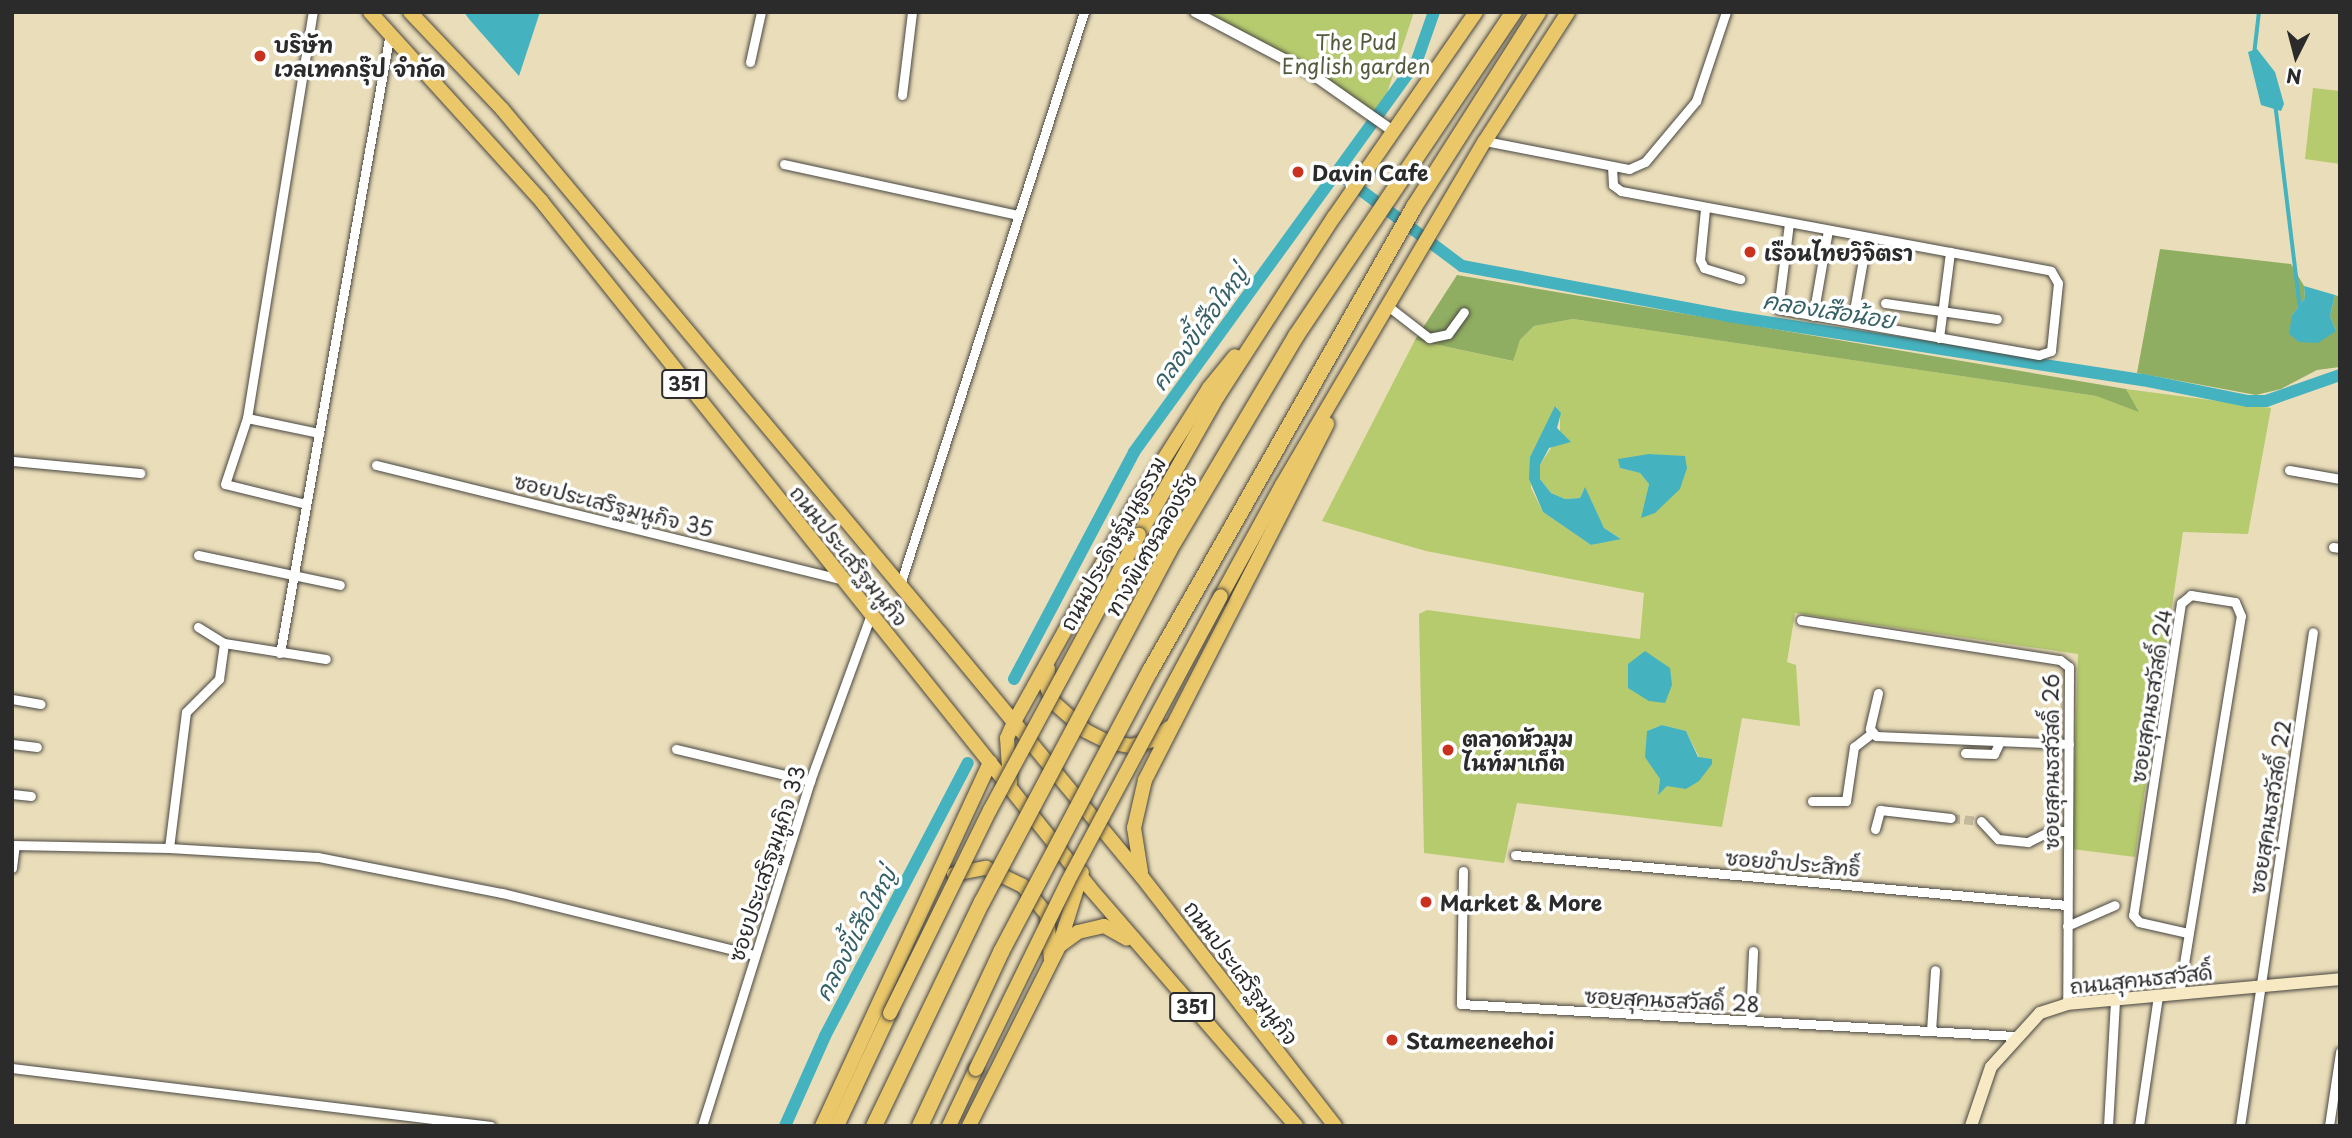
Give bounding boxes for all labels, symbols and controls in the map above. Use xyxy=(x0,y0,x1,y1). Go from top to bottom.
north arrow xyxy=(2261,21,2331,91)
park label: The Pud English garden xyxy=(1283,28,1429,78)
place label: บริษัท เวลเทคกรุ๊ป จำกัด xyxy=(274,31,446,81)
marker: บริษัท เวลเทคกรุ๊ป จำกัด xyxy=(252,48,268,64)
text: N xyxy=(2285,62,2303,92)
place label: Davin Cafe xyxy=(1312,159,1429,185)
marker: Davin Cafe xyxy=(1290,164,1306,180)
place label: เรือนไทยวิจิตรา xyxy=(1764,239,1913,265)
marker: เรือนไทยวิจิตรา xyxy=(1742,244,1758,260)
water label: คลองขี้เสือใหญ่ xyxy=(1145,261,1253,395)
water label: คลองเสือน้อย xyxy=(1761,286,1897,334)
road number: 351 xyxy=(660,368,708,400)
street label: ถนนประดิษฐ์มนูธรรม xyxy=(1054,452,1170,634)
street label: ซอยประเสริฐมนูกิจ 35 xyxy=(512,467,716,541)
street label: ทางพิเศษฉลองรัช xyxy=(1099,468,1201,620)
street label: ถนนประเสริฐมนูกิจ xyxy=(786,480,914,630)
street label: ซอยสุคนธสวัสดิ์ 24 xyxy=(2124,607,2176,785)
street label: ซอยสุคนธสวัสดิ์ 26 xyxy=(2037,674,2063,850)
street label: ซอยสุคนธสวัสดิ์ 22 xyxy=(2243,718,2295,896)
place label: ตลาดหัวมุม ไนท์มาเก็ต xyxy=(1462,725,1573,775)
marker: ตลาดหัวมุม ไนท์มาเก็ต xyxy=(1440,742,1456,758)
street label: ซอยประเสริฐมนูกิจ 33 xyxy=(722,762,810,964)
street label: ซอยขำประสิทธิ์ xyxy=(1724,844,1862,880)
water label: คลองขี้เสือใหญ่ xyxy=(808,863,902,1005)
place label: Market & More xyxy=(1440,889,1604,915)
marker: Market & More xyxy=(1418,894,1434,910)
street label: ถนนประเสริฐมนูกิจ xyxy=(1180,895,1304,1049)
street label: ถนนสุคนธสวัสดิ์ xyxy=(2068,958,2214,998)
street label: ซอยสุคนธสวัสดิ์ 28 xyxy=(1584,982,1760,1016)
road number: 351 xyxy=(1168,992,1216,1023)
place label: Stameeneehoi xyxy=(1406,1027,1554,1053)
marker: Stameeneehoi xyxy=(1384,1032,1400,1048)

